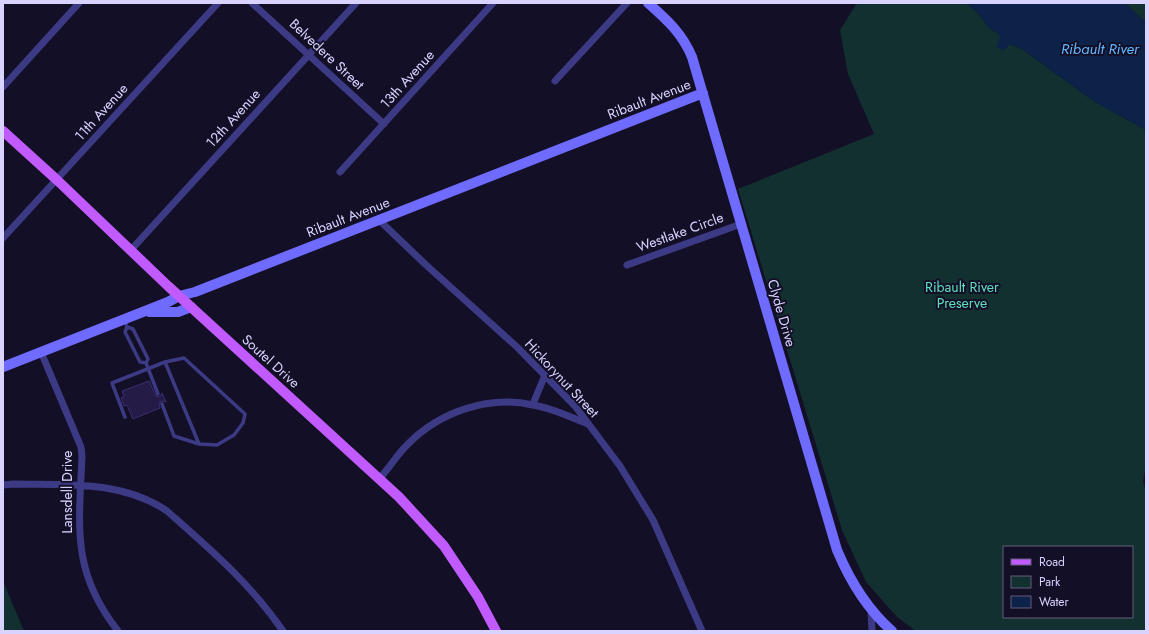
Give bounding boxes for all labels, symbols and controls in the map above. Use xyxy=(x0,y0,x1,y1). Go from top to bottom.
street label: Belvedere Street xyxy=(285,14,369,94)
water label: Ribault River xyxy=(1061,38,1140,60)
street label: 13th Avenue xyxy=(375,45,439,113)
street label: Ribault Avenue xyxy=(604,74,694,124)
street label: 11th Avenue xyxy=(70,79,132,145)
street label: 12th Avenue xyxy=(201,84,265,152)
street label: Ribault Avenue xyxy=(303,192,393,242)
street label: Westlake Circle xyxy=(634,207,726,257)
street label: Clyde Drive xyxy=(763,277,801,349)
park label: Ribault River Preserve xyxy=(925,277,999,313)
street label: Soutel Drive xyxy=(238,330,304,392)
street label: Hickorynut Street xyxy=(520,334,604,422)
street label: Lansdell Drive xyxy=(57,451,77,533)
legend xyxy=(1003,546,1133,618)
text: Road xyxy=(1039,553,1065,571)
text: Park xyxy=(1039,573,1061,591)
text: Water xyxy=(1039,593,1070,611)

